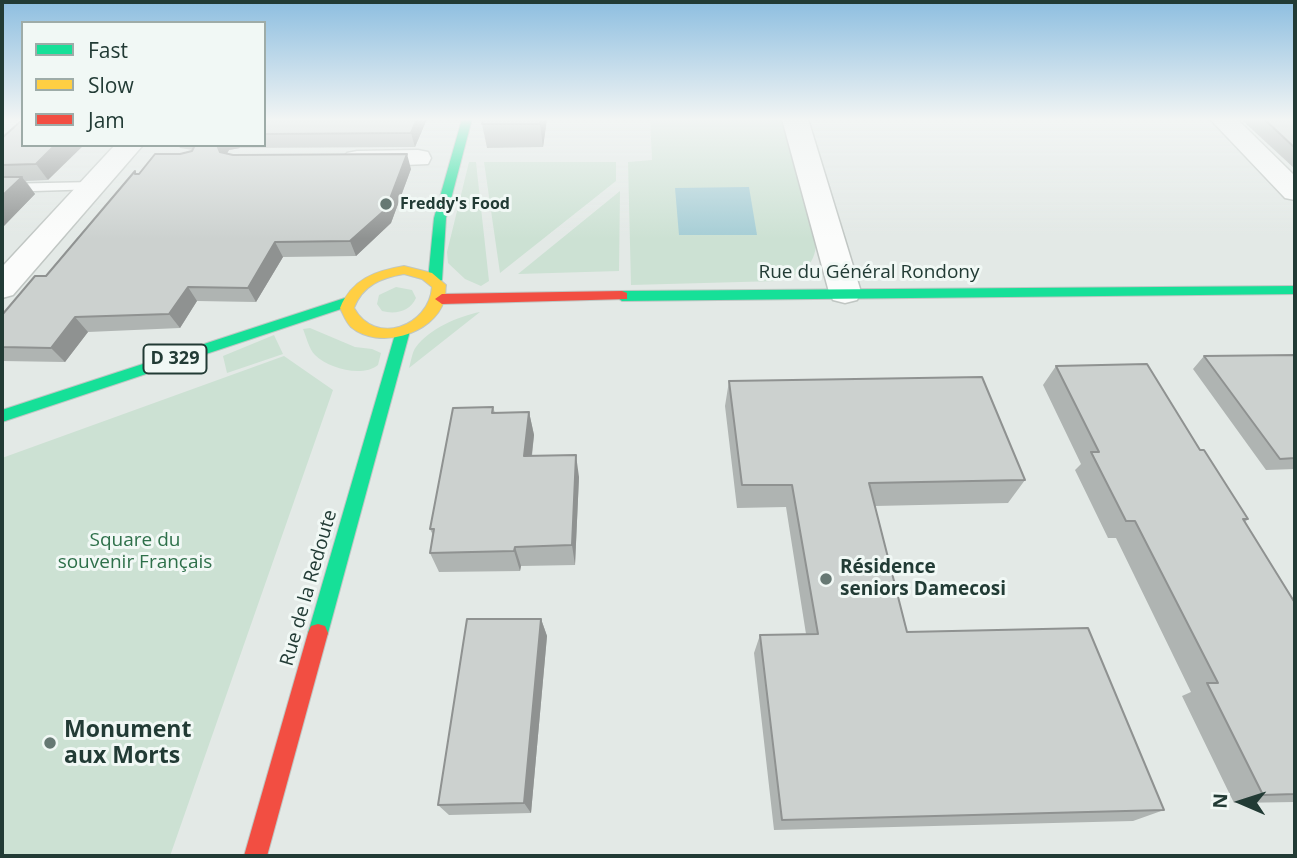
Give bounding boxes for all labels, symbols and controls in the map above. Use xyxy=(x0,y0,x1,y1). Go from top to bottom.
legend xyxy=(21,21,266,147)
text: Fast xyxy=(88,36,128,64)
text: Slow xyxy=(88,71,134,99)
text: Jam xyxy=(88,106,125,134)
place label: Freddy's Food xyxy=(400,194,510,214)
marker: Freddy's Food xyxy=(378,196,394,212)
street label: Rue du Général Rondony xyxy=(758,262,980,284)
road number: D 329 xyxy=(144,344,206,374)
street label: Rue de la Redoute xyxy=(276,507,342,669)
park label: Square du souvenir Français xyxy=(58,530,212,574)
place label: Résidence seniors Damecosi xyxy=(840,557,1006,601)
marker: Résidence seniors Damecosi xyxy=(818,571,834,587)
place label: Monument aux Morts xyxy=(64,716,191,770)
marker: Monument aux Morts xyxy=(42,735,58,751)
north arrow xyxy=(1206,767,1276,837)
text: N xyxy=(1207,793,1233,809)

